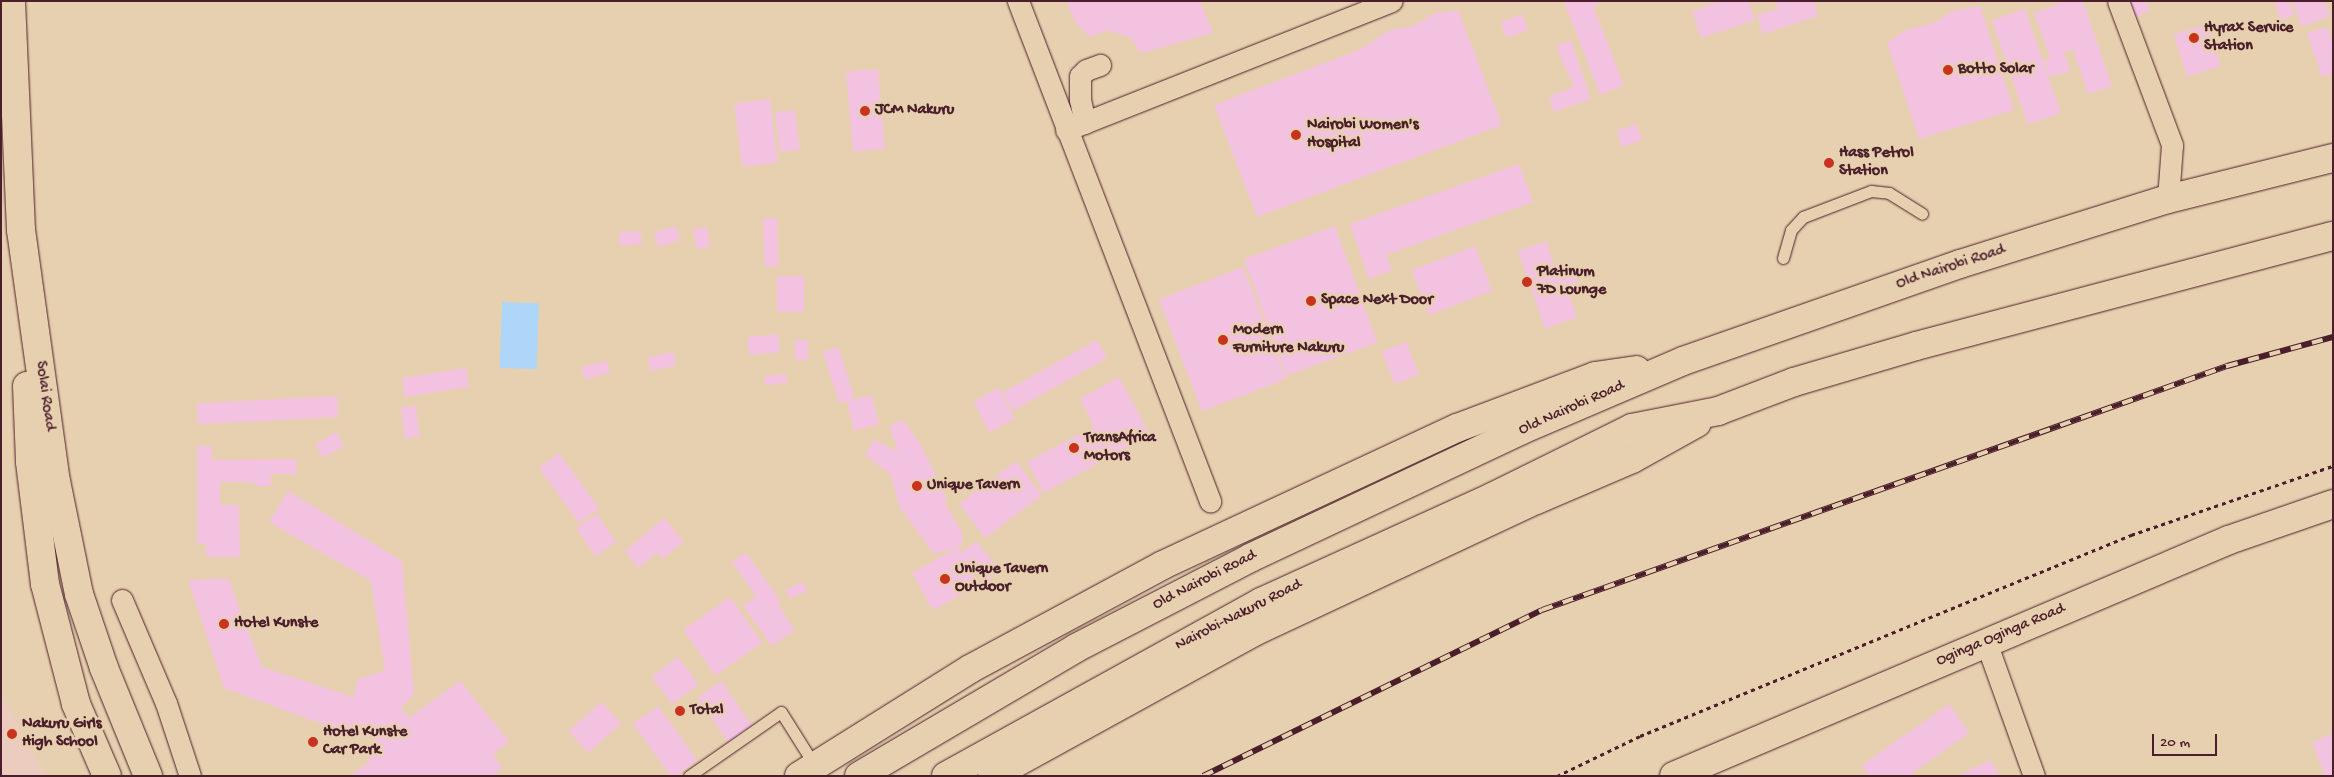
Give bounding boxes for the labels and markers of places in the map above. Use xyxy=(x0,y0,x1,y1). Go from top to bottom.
place label: Hyrax Service Station xyxy=(2204,19,2293,57)
marker: Hyrax Service Station xyxy=(2188,32,2200,44)
place label: Botto Solar xyxy=(1958,60,2033,80)
marker: Botto Solar xyxy=(1942,64,1954,76)
place label: JCM Nakuru xyxy=(875,101,954,121)
marker: JCM Nakuru xyxy=(859,105,871,117)
place label: Nairobi Women's Hospital xyxy=(1307,116,1419,154)
marker: Nairobi Women's Hospital xyxy=(1289,128,1303,142)
place label: Hass Petrol Station xyxy=(1839,144,1914,182)
marker: Hass Petrol Station xyxy=(1823,157,1835,169)
place label: Platinum 7D Lounge xyxy=(1537,263,1606,301)
marker: Platinum 7D Lounge xyxy=(1521,276,1533,288)
place label: Space Next Door xyxy=(1321,291,1433,311)
marker: Space Next Door xyxy=(1305,295,1317,307)
place label: Modern Furniture Nakuru xyxy=(1233,321,1344,359)
marker: Modern Furniture Nakuru xyxy=(1217,334,1229,346)
place label: TransAfrica Motors xyxy=(1084,429,1156,467)
marker: TransAfrica Motors xyxy=(1068,442,1080,454)
place label: Unique Tavern xyxy=(927,476,1020,496)
marker: Unique Tavern xyxy=(911,480,923,492)
place label: Unique Tavern Outdoor xyxy=(955,560,1048,598)
marker: Unique Tavern Outdoor xyxy=(939,573,951,585)
place label: Hotel Kunste xyxy=(234,614,318,634)
marker: Hotel Kunste xyxy=(218,618,230,630)
place label: Total xyxy=(690,701,723,721)
marker: Total xyxy=(674,705,686,717)
place label: Nakuru Girls High School xyxy=(22,715,102,753)
place label: Hotel Kunste Car Park xyxy=(323,723,407,761)
marker: Nakuru Girls High School xyxy=(6,728,18,740)
marker: Hotel Kunste Car Park xyxy=(307,736,319,748)

